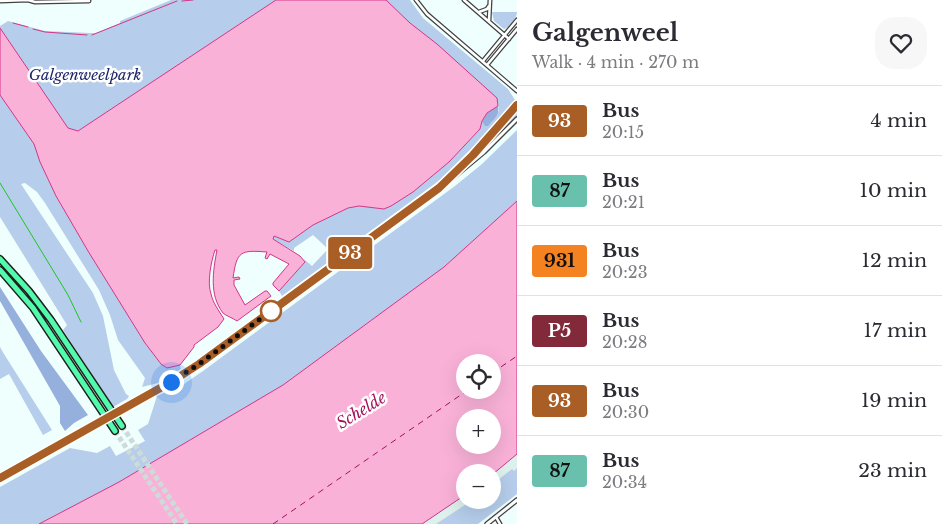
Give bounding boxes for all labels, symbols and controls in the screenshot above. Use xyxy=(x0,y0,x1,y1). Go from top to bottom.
button: heart xyxy=(875,17,927,69)
text: Galgenweel xyxy=(532,18,678,47)
text: Walk · 4 min · 270 m xyxy=(532,52,699,72)
park label: Galgenweelpark xyxy=(29,65,141,84)
text: Bus xyxy=(602,99,639,122)
text: 4 min xyxy=(870,109,927,132)
text: 93 xyxy=(548,110,571,132)
text: 20:15 xyxy=(602,122,644,142)
text: Bus xyxy=(602,169,639,192)
text: 10 min xyxy=(860,179,927,202)
text: 87 xyxy=(549,180,570,202)
text: 20:21 xyxy=(602,192,645,212)
line badge: 93 xyxy=(328,237,372,269)
text: Bus xyxy=(602,239,639,262)
text: 93 xyxy=(338,242,362,264)
text: 12 min xyxy=(861,249,927,272)
text: 931 xyxy=(544,250,575,272)
text: 20:23 xyxy=(602,262,648,282)
unlabelled marker xyxy=(260,300,282,322)
text: Bus xyxy=(602,309,639,332)
text: 17 min xyxy=(864,319,927,342)
text: P5 xyxy=(548,320,571,342)
text: 20:28 xyxy=(602,332,647,352)
map controls xyxy=(456,354,501,509)
button: locate xyxy=(456,354,501,399)
your location xyxy=(159,370,184,395)
text: Bus xyxy=(602,379,639,402)
water label: Schelde xyxy=(332,387,390,433)
text: 19 min xyxy=(861,389,927,412)
text: 93 xyxy=(548,390,571,412)
text: 20:30 xyxy=(602,402,649,422)
button: + xyxy=(456,409,501,454)
text: Bus xyxy=(602,449,639,472)
text: 23 min xyxy=(858,459,927,482)
text: 87 xyxy=(549,460,570,482)
button: − xyxy=(456,464,501,509)
text: 20:34 xyxy=(602,472,647,492)

